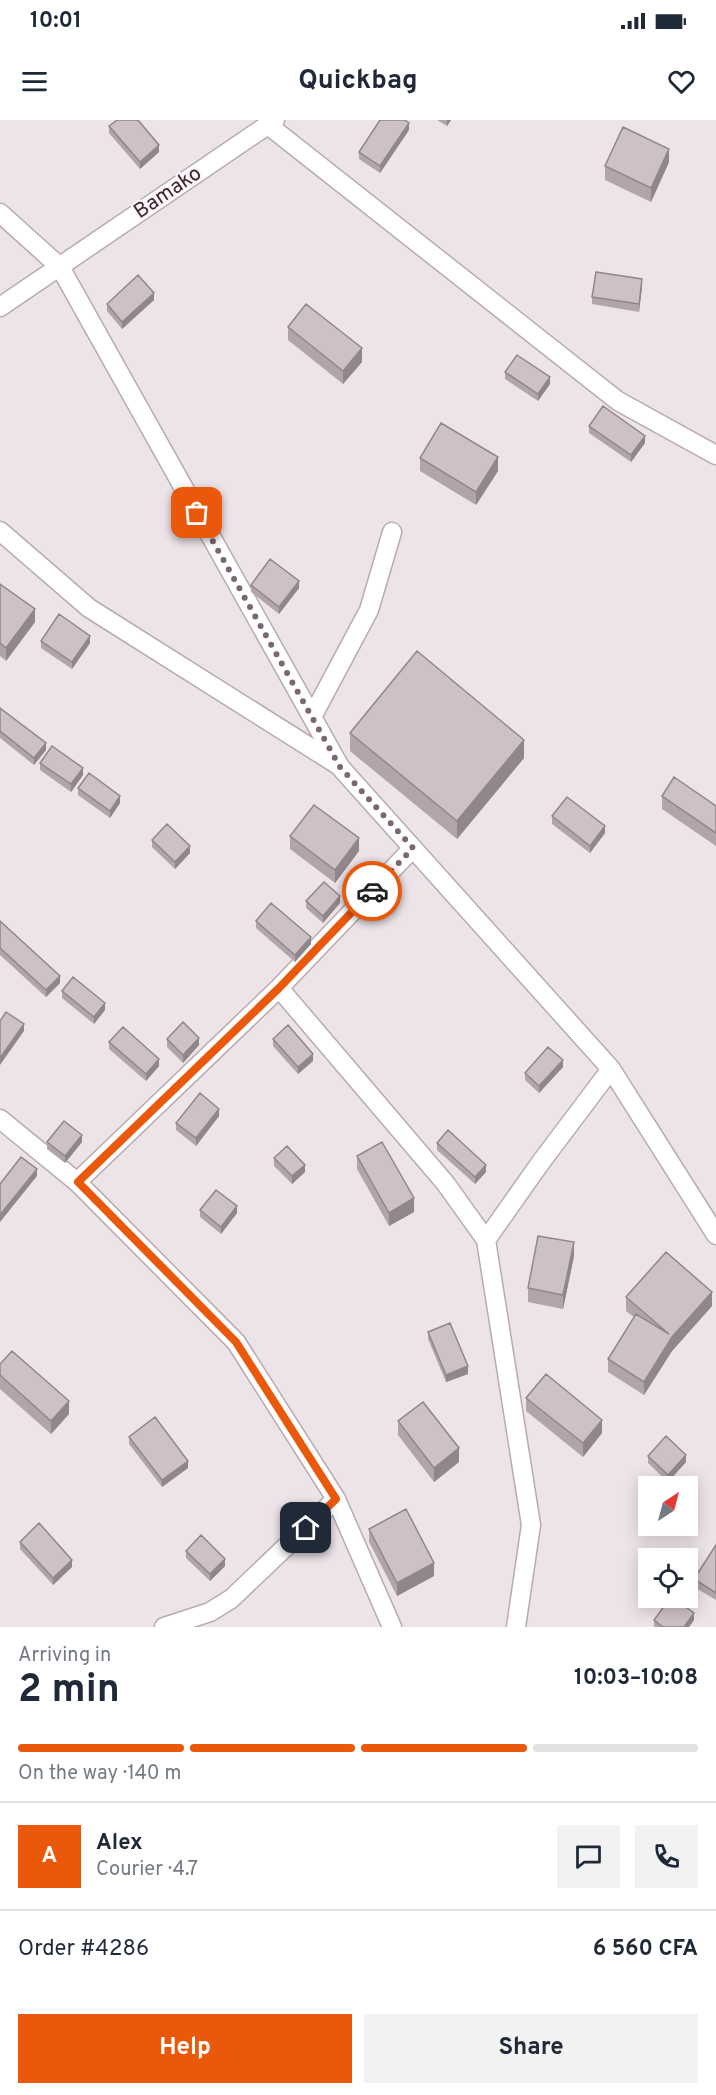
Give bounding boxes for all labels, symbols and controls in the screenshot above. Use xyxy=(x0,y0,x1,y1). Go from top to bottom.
text: 10:01 xyxy=(30,8,82,35)
text: Quickbag xyxy=(298,64,418,98)
icon: menu xyxy=(18,65,51,98)
icon: heart xyxy=(665,65,698,98)
street label: Bamako xyxy=(129,160,207,226)
pin xyxy=(171,487,222,538)
icon: bag xyxy=(180,496,213,529)
courier xyxy=(342,861,402,921)
icon: car xyxy=(356,875,389,908)
north arrow xyxy=(638,1476,698,1536)
map controls xyxy=(638,1476,698,1608)
pin xyxy=(280,1502,331,1553)
icon: home xyxy=(289,1511,322,1544)
button: locate xyxy=(638,1548,698,1608)
text: Arriving in xyxy=(18,1643,111,1669)
text: 10:03–10:08 xyxy=(574,1665,698,1692)
text: 2 min xyxy=(18,1667,120,1716)
text: On the way · 140 m xyxy=(18,1761,181,1787)
button: chat xyxy=(557,1825,620,1888)
button: phone xyxy=(635,1825,698,1888)
text: Alex xyxy=(96,1830,143,1857)
text: A xyxy=(42,1843,57,1870)
text: Courier · 4.7 xyxy=(96,1857,198,1883)
text: Order #4286 xyxy=(18,1936,149,1963)
text: 6 560 CFA xyxy=(593,1936,698,1963)
button: Help xyxy=(18,2014,352,2083)
button: Share xyxy=(364,2014,698,2083)

